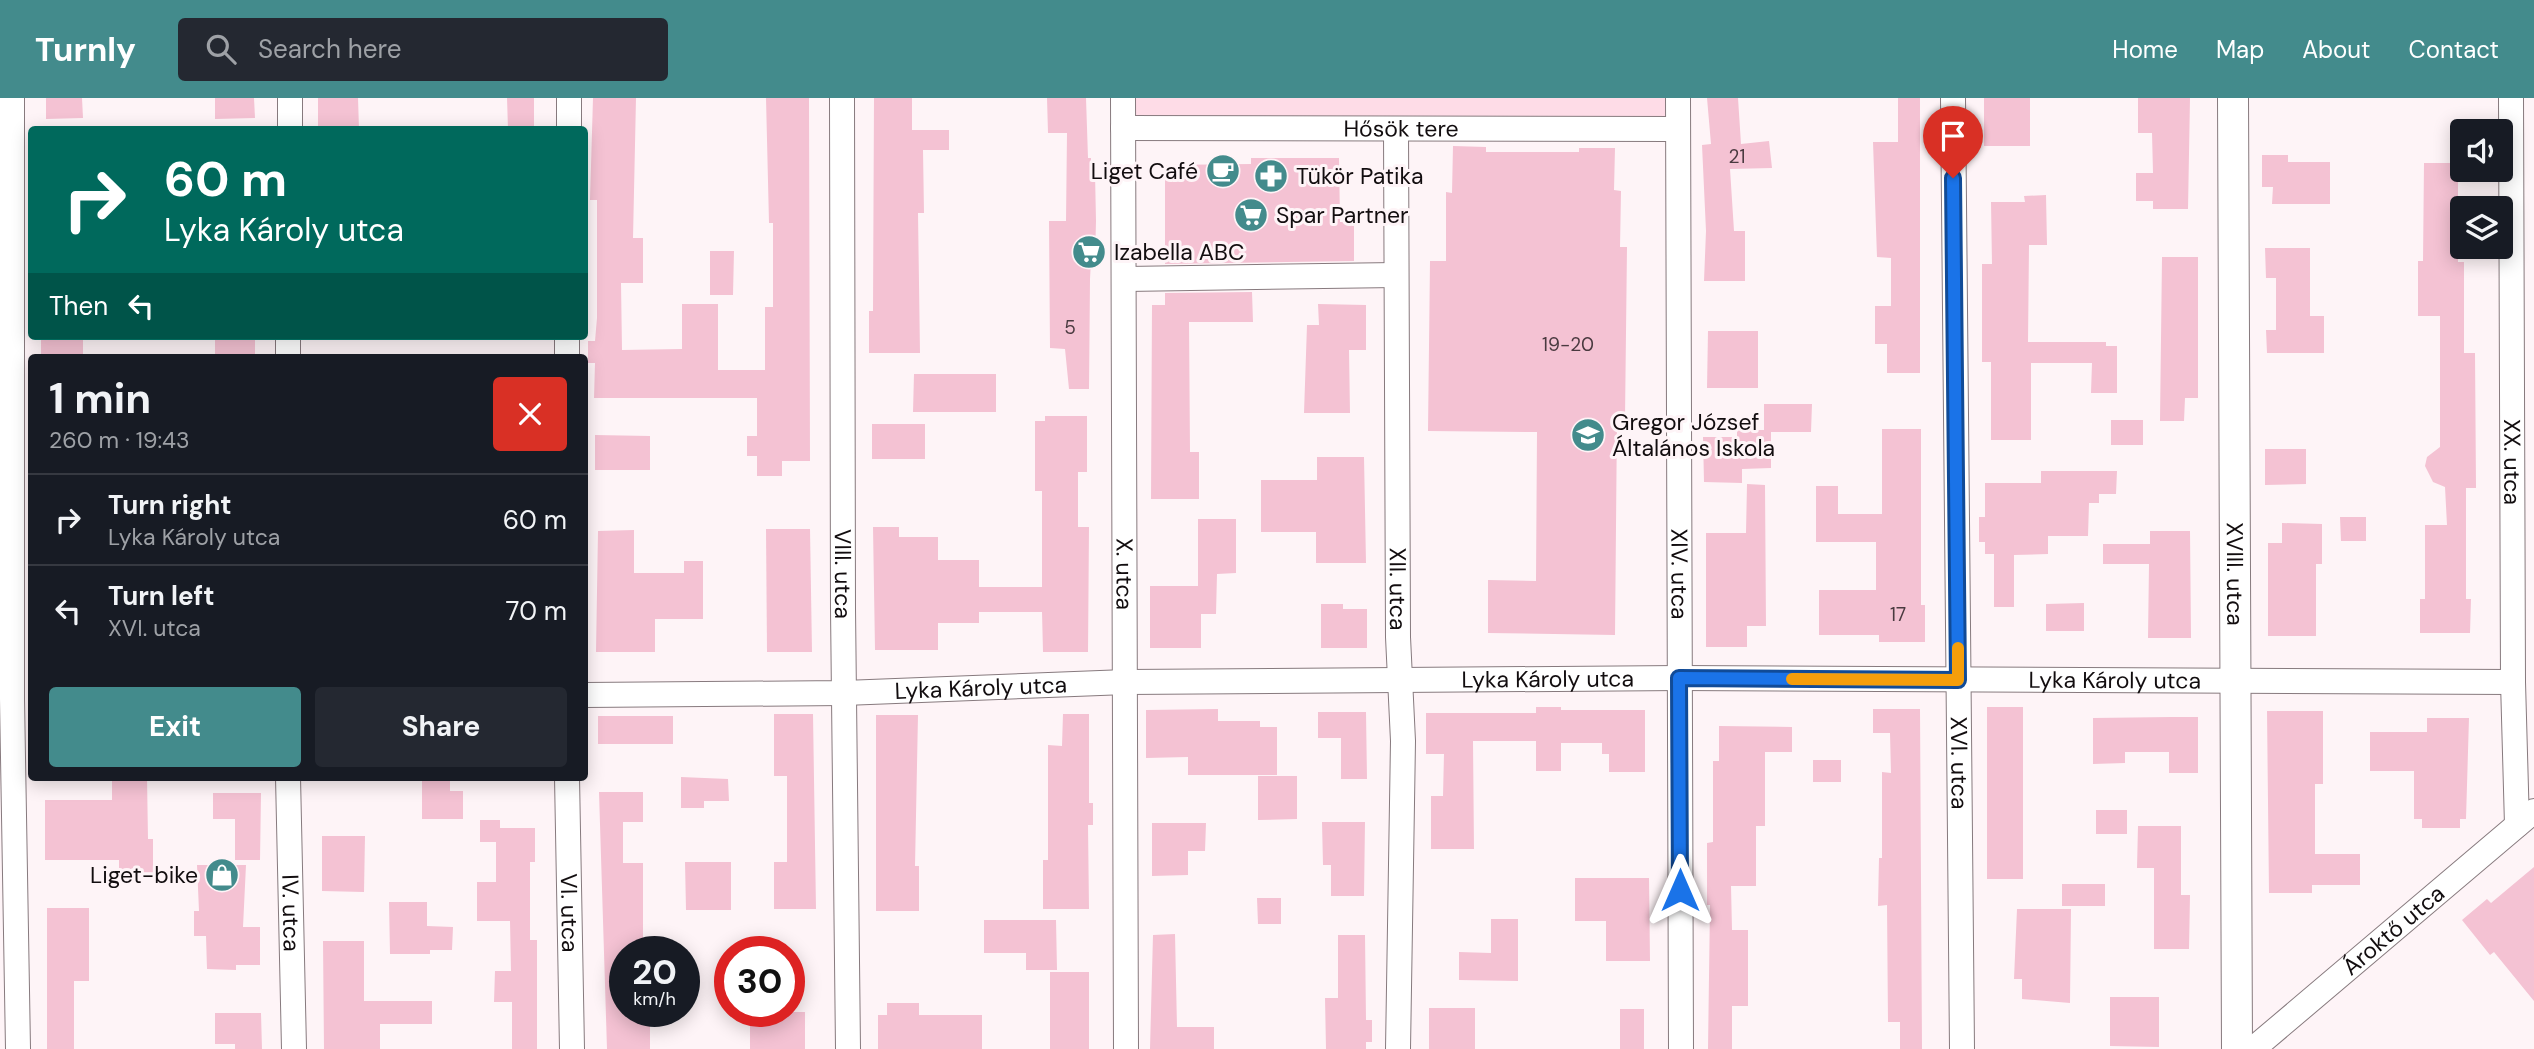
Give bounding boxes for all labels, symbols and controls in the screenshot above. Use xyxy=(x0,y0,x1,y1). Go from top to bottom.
search box xyxy=(178,18,668,81)
text: Turnly xyxy=(35,28,136,71)
icon: search xyxy=(202,30,240,68)
text: Search here xyxy=(258,32,401,66)
text: Home xyxy=(2112,34,2178,65)
text: Map xyxy=(2216,34,2264,65)
text: About xyxy=(2302,34,2371,65)
text: Contact xyxy=(2409,34,2499,65)
pin xyxy=(1923,106,1983,178)
street label: Hősök tere xyxy=(1343,113,1459,144)
icon: arrive xyxy=(1934,117,1972,155)
map controls xyxy=(2450,119,2513,259)
button: sound xyxy=(2450,119,2513,182)
house number: 21 xyxy=(1729,144,1745,169)
text: 60 m xyxy=(164,147,287,211)
cafe icon: Liget Café xyxy=(1204,152,1242,190)
icon: right xyxy=(49,154,140,245)
place label: Liget Café xyxy=(1091,156,1198,186)
pharmacy icon: Tükör Patika xyxy=(1252,157,1290,195)
place label: Tükör Patika xyxy=(1296,161,1424,191)
supermarket icon: Spar Partner xyxy=(1232,196,1270,234)
button: layers xyxy=(2450,196,2513,259)
place label: Spar Partner xyxy=(1276,200,1409,230)
text: Lyka Károly utca xyxy=(164,209,404,251)
supermarket icon: Izabella ABC xyxy=(1070,233,1108,271)
place label: Izabella ABC xyxy=(1114,237,1244,267)
icon: left xyxy=(122,287,160,325)
text: Then xyxy=(49,289,108,323)
house number: 5 xyxy=(1064,315,1076,340)
house number: 19-20 xyxy=(1542,332,1594,357)
text: 1 min xyxy=(49,371,151,426)
button: close xyxy=(493,377,567,451)
place label: Gregor József Általános Iskola xyxy=(1612,407,1775,463)
school or university icon: Gregor József Általános Iskola xyxy=(1569,416,1607,454)
street label: XX. utca xyxy=(2497,419,2527,505)
text: 260 m · 19:43 xyxy=(49,425,190,455)
text: Turn right xyxy=(108,488,232,522)
icon: right xyxy=(49,501,87,539)
text: 60 m xyxy=(503,503,567,537)
text: Lyka Károly utca xyxy=(108,522,280,552)
street label: XVIII. utca xyxy=(2220,522,2250,626)
street label: XIV. utca xyxy=(1664,528,1695,620)
street label: VIII. utca xyxy=(828,529,858,619)
street label: X. utca xyxy=(1109,538,1140,610)
street label: XII. utca xyxy=(1383,547,1413,631)
text: Turn left xyxy=(108,579,215,613)
icon: left xyxy=(49,592,87,630)
text: 70 m xyxy=(506,594,567,628)
house number: 17 xyxy=(1890,602,1906,627)
text: XVI. utca xyxy=(108,613,201,643)
street label: Lyka Károly utca xyxy=(1461,663,1634,695)
street label: Lyka Károly utca xyxy=(2028,665,2201,696)
street label: Lyka Károly utca xyxy=(894,669,1068,706)
button: Exit xyxy=(49,687,301,767)
button: Share xyxy=(315,687,567,767)
street label: XVI. utca xyxy=(1944,716,1975,810)
position arrow xyxy=(1643,853,1717,927)
shop icon: Liget-bike xyxy=(203,856,241,894)
place label: Liget-bike xyxy=(90,860,198,890)
street label: VI. utca xyxy=(554,873,585,953)
street label: IV. utca xyxy=(275,874,307,952)
street label: Ároktő utca xyxy=(2336,878,2451,982)
speed limit sign: 30 xyxy=(714,936,805,1027)
text: 20 xyxy=(632,949,677,995)
text: km/h xyxy=(633,987,676,1011)

